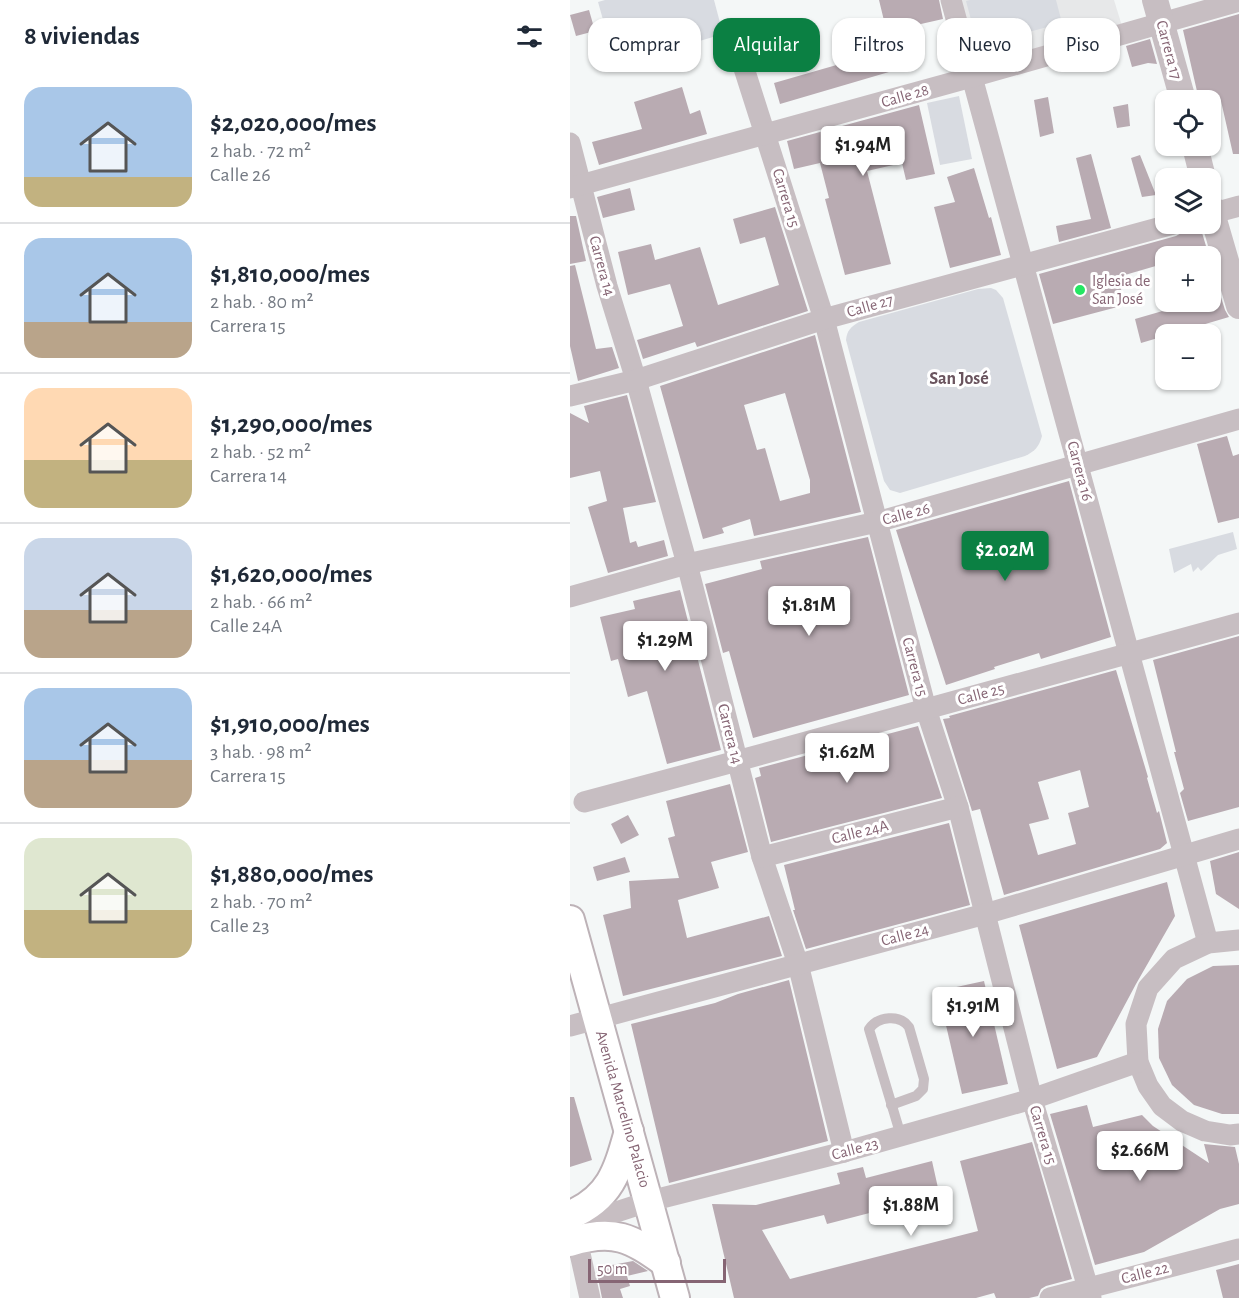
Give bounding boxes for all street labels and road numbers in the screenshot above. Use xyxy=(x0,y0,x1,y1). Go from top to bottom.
street label: Carrera 17 xyxy=(1153,19,1185,82)
street label: Calle 28 xyxy=(879,82,931,110)
street label: Carrera 15 xyxy=(770,167,802,229)
street label: Carrera 14 xyxy=(586,234,618,298)
street label: Calle 27 xyxy=(845,292,895,320)
street label: Carrera 16 xyxy=(1064,439,1096,503)
street label: Calle 26 xyxy=(881,500,931,528)
street label: Carrera 15 xyxy=(899,636,931,698)
street label: Calle 25 xyxy=(956,680,1006,708)
street label: Carrera 14 xyxy=(715,702,745,766)
street label: Calle 24A xyxy=(830,817,890,847)
street label: Calle 24 xyxy=(879,921,931,949)
street label: Avenida Marcelino Palacio xyxy=(593,1029,653,1190)
street label: Carrera 15 xyxy=(1027,1104,1059,1166)
street label: Calle 23 xyxy=(830,1135,880,1163)
street label: Calle 22 xyxy=(1120,1259,1170,1287)

